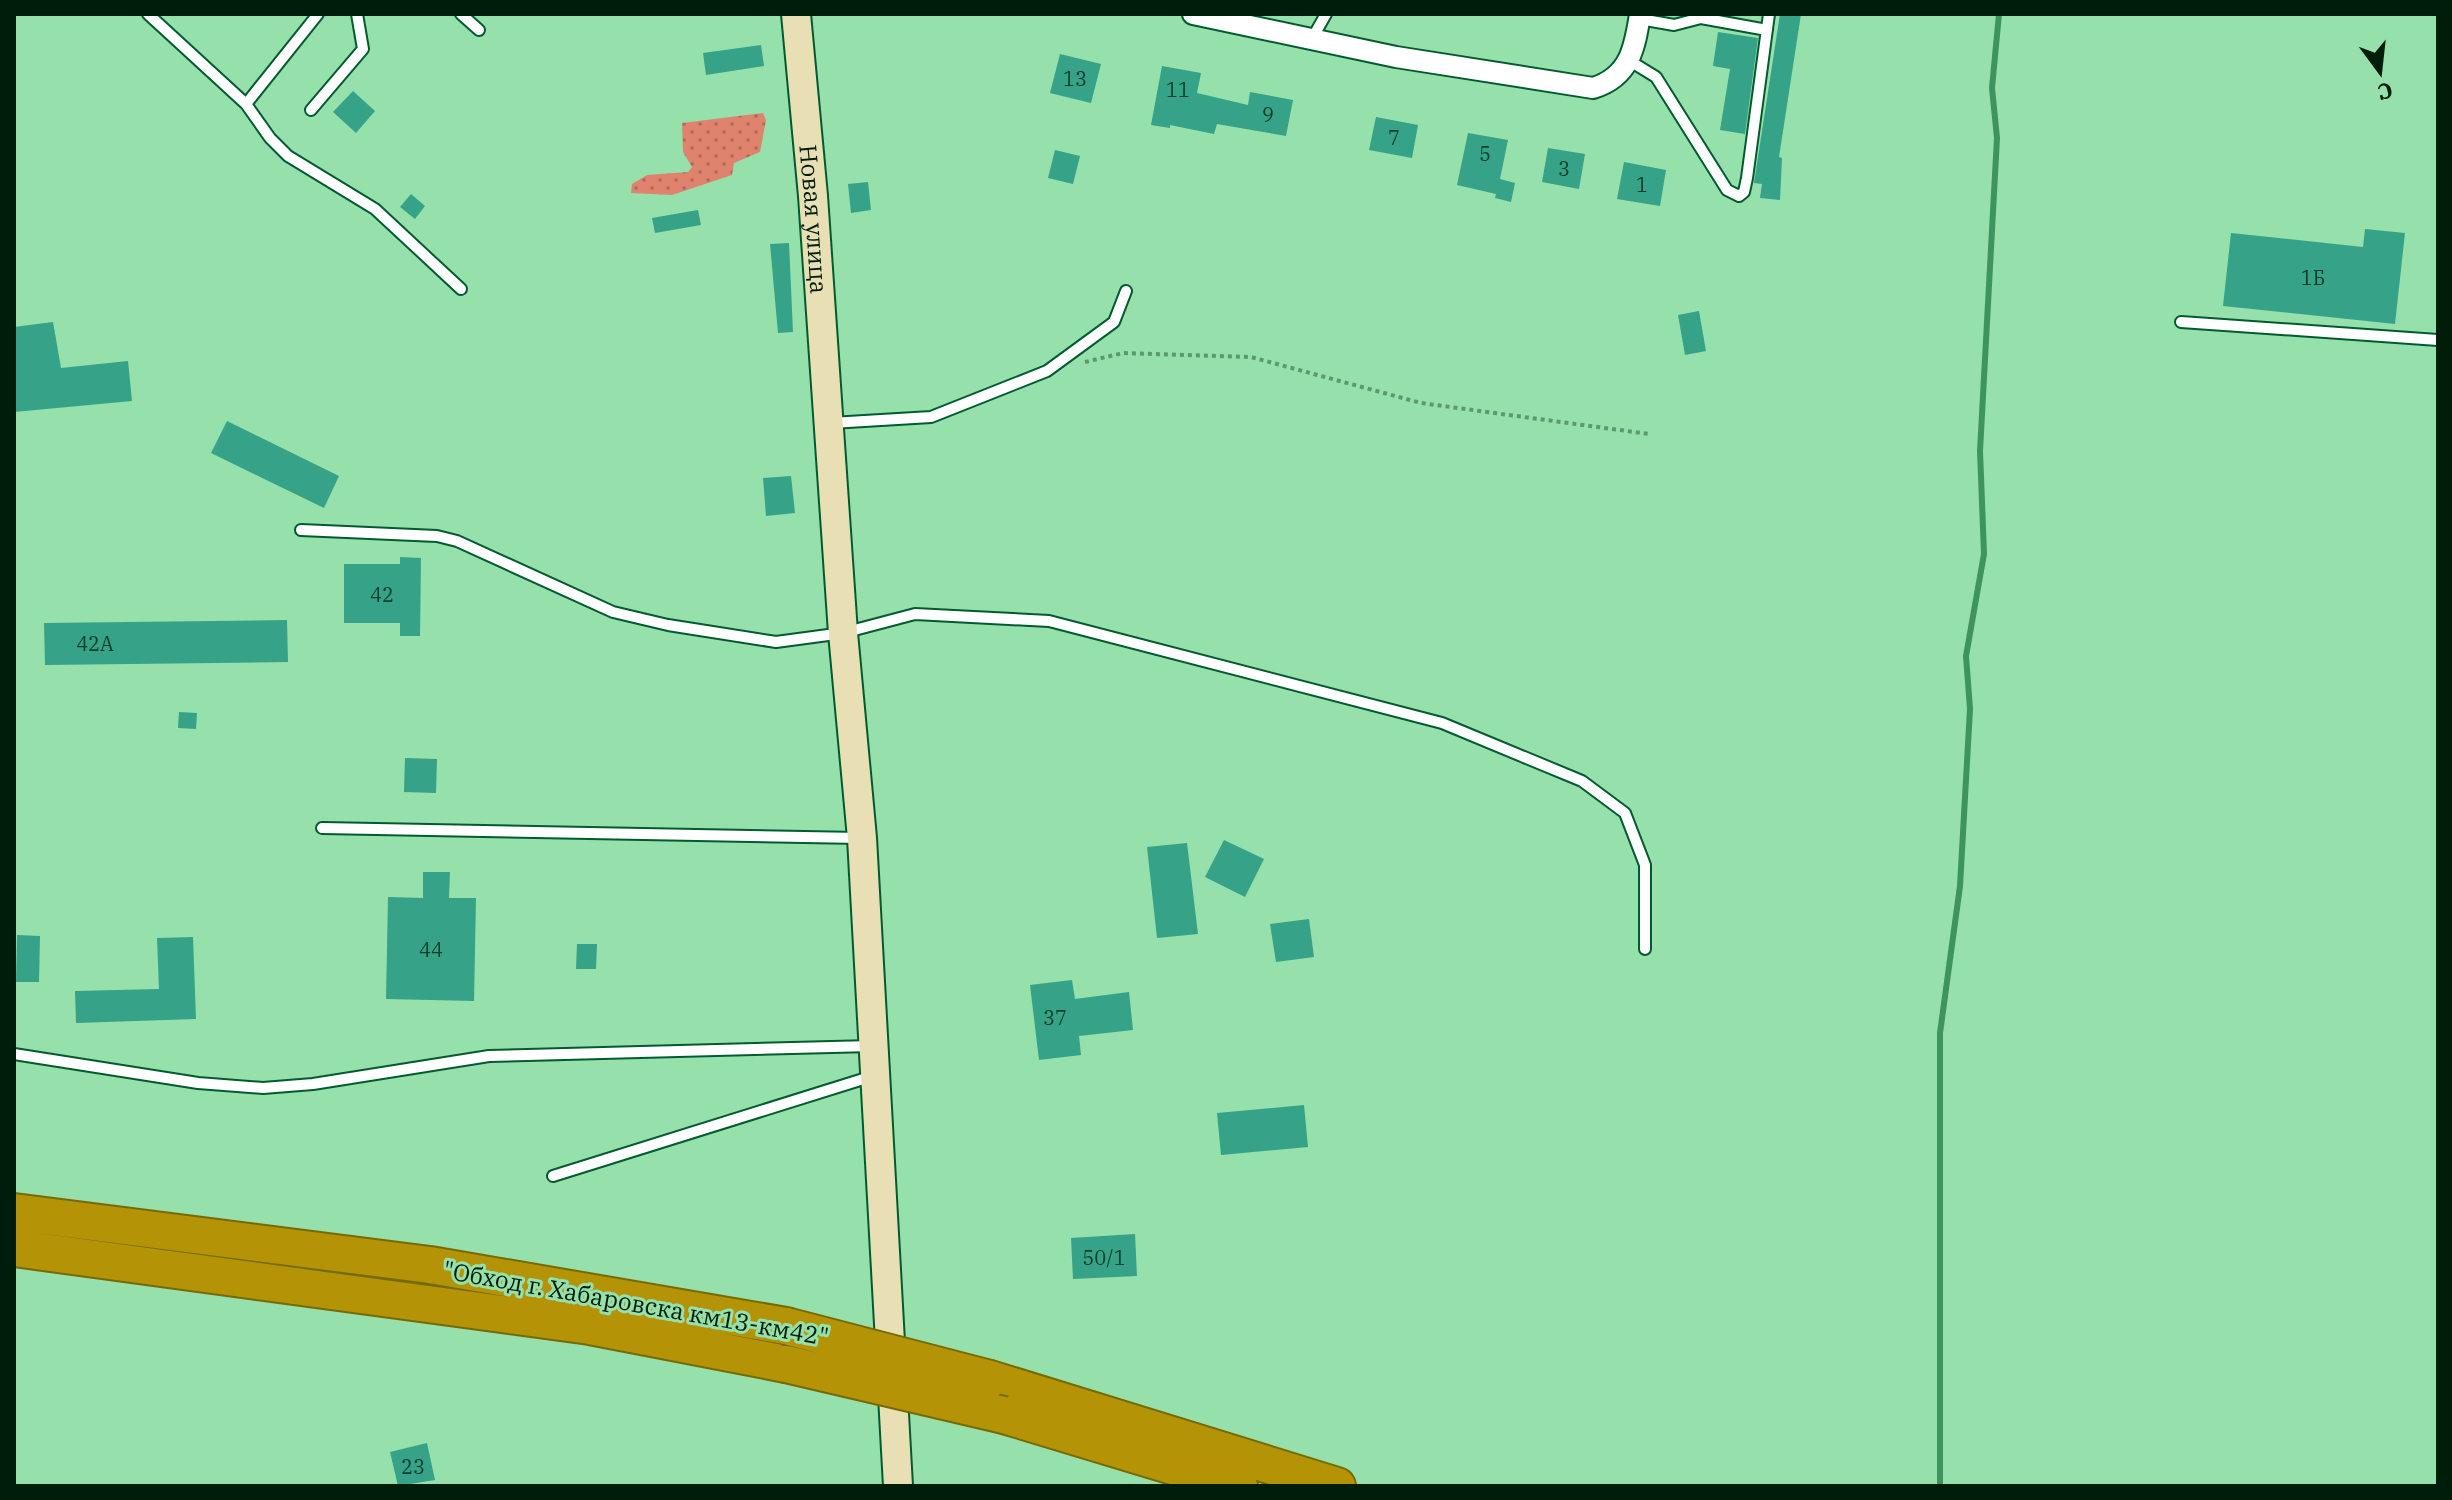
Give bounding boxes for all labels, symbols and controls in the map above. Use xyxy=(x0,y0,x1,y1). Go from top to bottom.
north arrow xyxy=(2340,32,2420,112)
house number: 13 xyxy=(1063,65,1087,92)
house number: 11 xyxy=(1166,76,1190,103)
text: С xyxy=(2374,76,2396,108)
house number: 9 xyxy=(1262,101,1274,128)
house number: 7 xyxy=(1388,124,1400,151)
house number: 5 xyxy=(1479,140,1491,167)
street label: Новая улица xyxy=(792,143,836,295)
house number: 3 xyxy=(1558,155,1570,182)
house number: 1 xyxy=(1636,171,1648,198)
house number: 1Б xyxy=(2301,264,2325,291)
house number: 42 xyxy=(370,581,394,608)
house number: 42А xyxy=(76,630,114,657)
house number: 44 xyxy=(419,936,443,963)
house number: 37 xyxy=(1043,1004,1067,1031)
house number: 50/1 xyxy=(1082,1244,1126,1271)
street label: "Обход г. Хабаровска км13-км42" xyxy=(441,1253,831,1353)
house number: 23 xyxy=(401,1453,425,1480)

